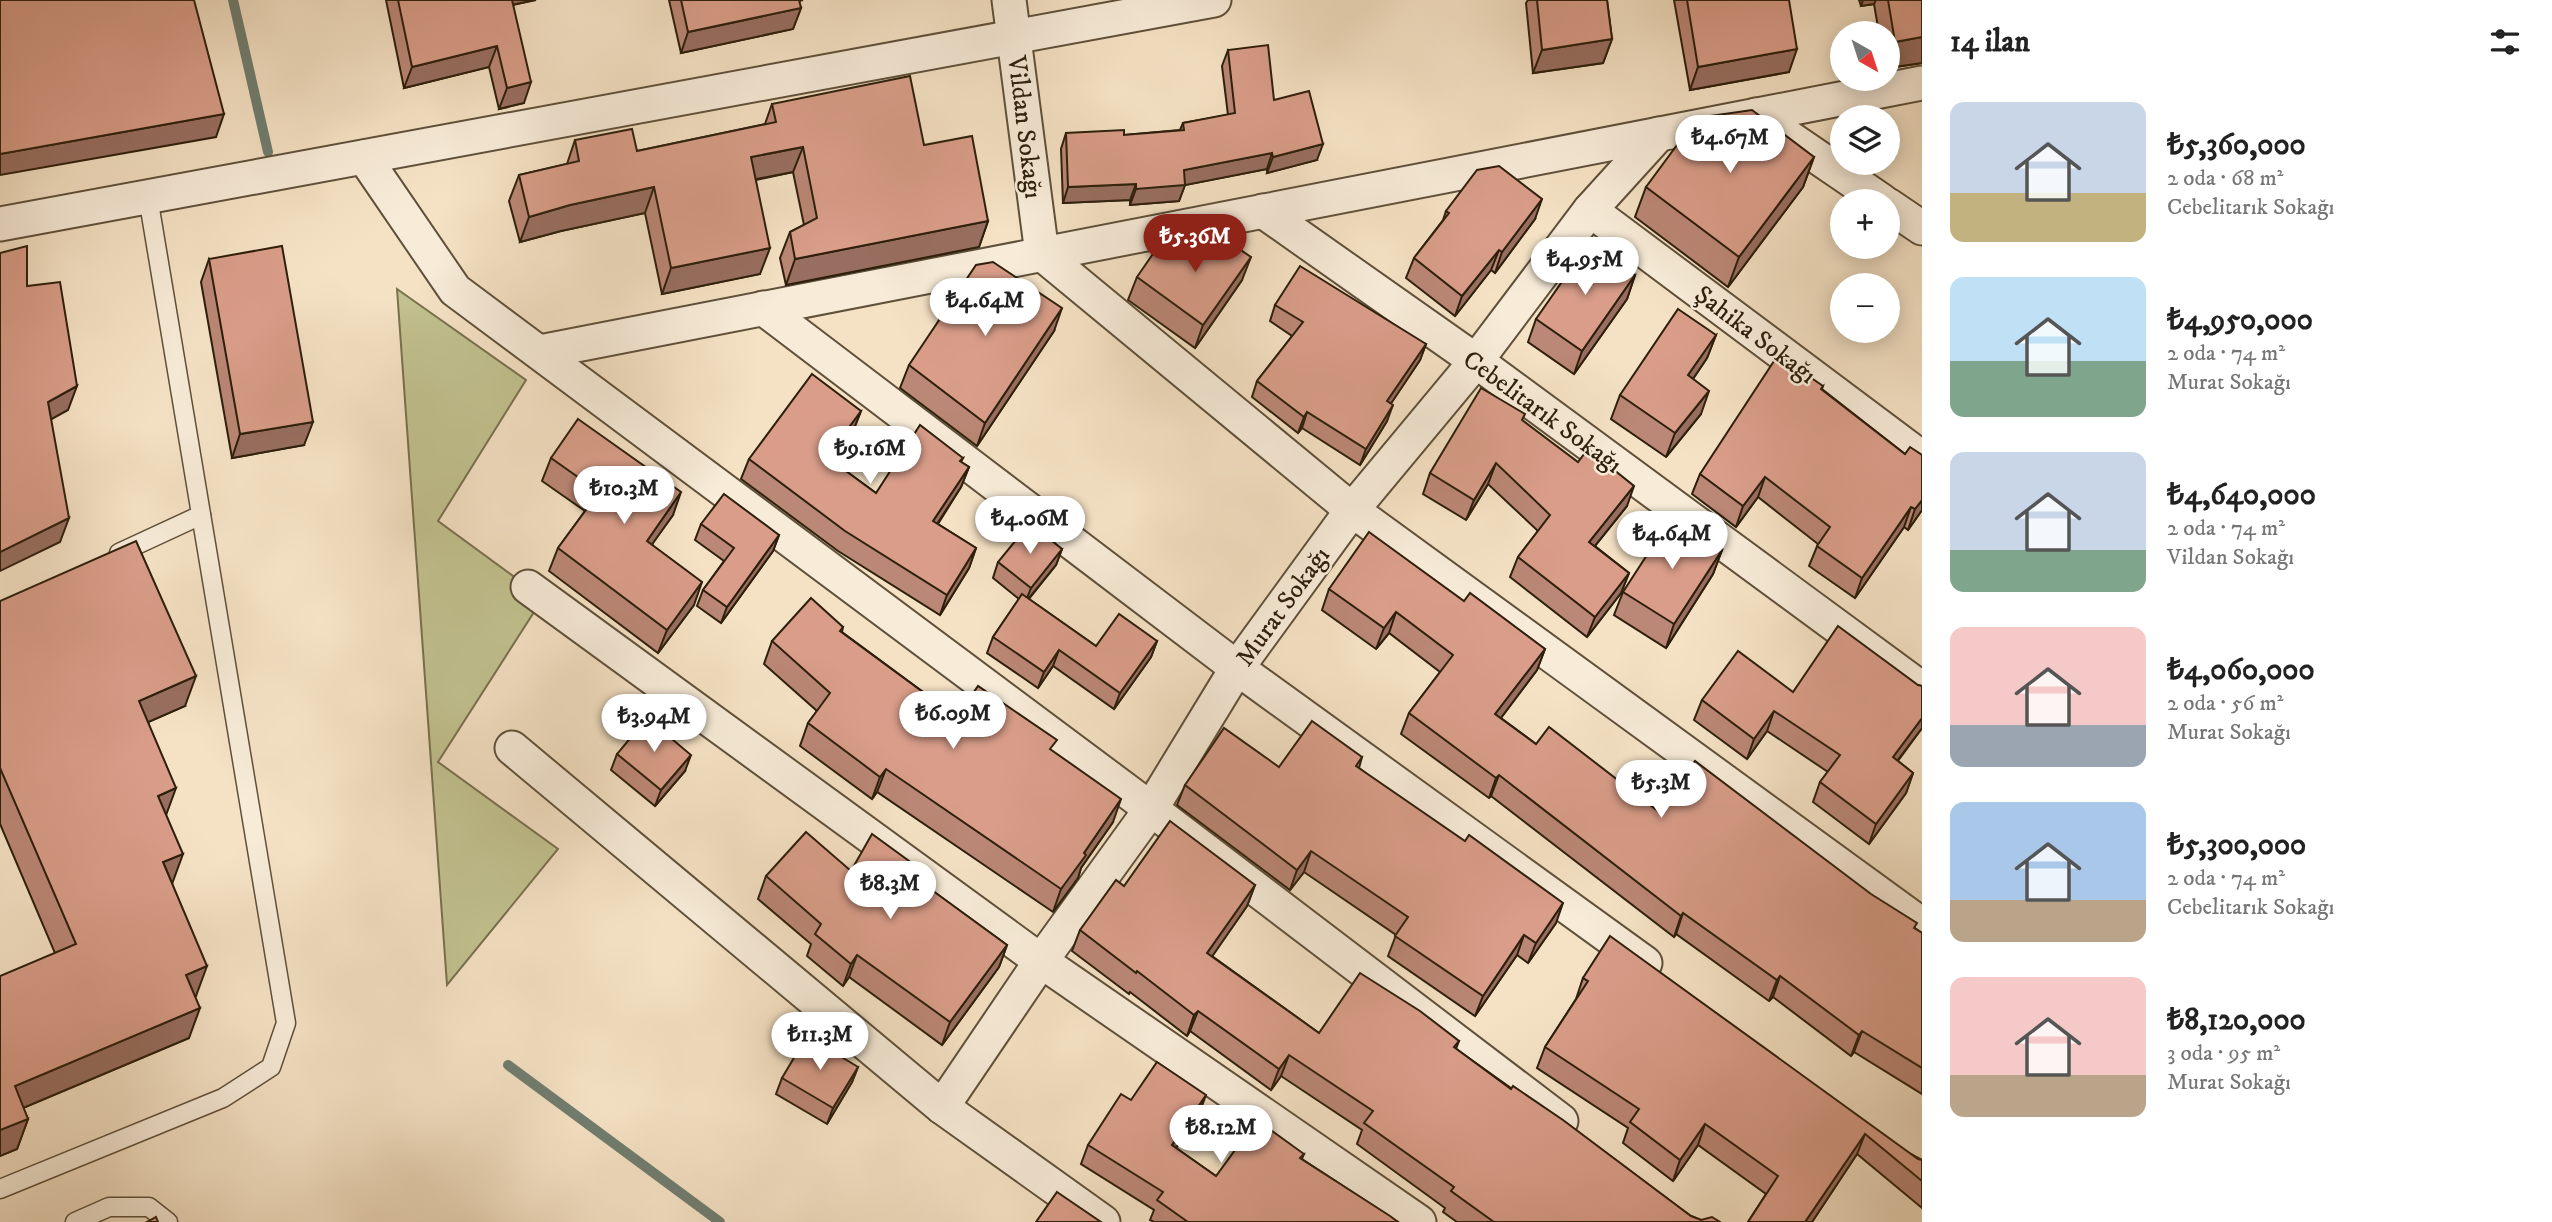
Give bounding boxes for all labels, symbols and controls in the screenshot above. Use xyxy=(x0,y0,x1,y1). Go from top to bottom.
north arrow xyxy=(1830,21,1900,91)
map controls xyxy=(1830,21,1900,343)
icon: filters xyxy=(2486,23,2524,61)
text: 14 ilan xyxy=(1950,24,2030,61)
street label: Vildan Sokağı xyxy=(999,53,1050,200)
button: layers xyxy=(1830,105,1900,175)
pin: ₺4.67M xyxy=(1673,116,1787,175)
text: ₺4.67M xyxy=(1691,123,1769,152)
text: ₺5,360,000 xyxy=(2167,127,2306,164)
icon: home xyxy=(2006,130,2090,214)
text: 2 oda · 68 m² xyxy=(2167,164,2284,193)
button: + xyxy=(1830,189,1900,259)
text: Cebelitarık Sokağı xyxy=(2167,193,2334,222)
pin: ₺5.36M xyxy=(1138,215,1252,274)
text: ₺5.36M xyxy=(1160,222,1230,251)
pin: ₺4.95M xyxy=(1528,238,1642,297)
text: ₺4.95M xyxy=(1547,245,1623,274)
button: − xyxy=(1830,273,1900,343)
pin: ₺4.64M xyxy=(928,278,1042,338)
street label: Şahika Sokağı xyxy=(1688,279,1823,392)
text: ₺4.64M xyxy=(946,286,1024,315)
text: ₺4,950,000 xyxy=(2167,302,2313,339)
icon: home xyxy=(2006,305,2090,389)
text: 2 oda · 74 m² xyxy=(2167,339,2285,368)
street label: Cebelitarık Sokağı xyxy=(1456,343,1628,481)
text: Murat Sokağı xyxy=(2167,368,2291,397)
pin: ₺9.16M xyxy=(813,426,927,486)
text: ₺9.16M xyxy=(834,434,906,463)
pin: ₺10.3M xyxy=(567,466,681,526)
text: ₺10.3M xyxy=(590,474,658,503)
text: ₺4,640,000 xyxy=(2167,477,2316,514)
icon: home xyxy=(2006,480,2090,564)
pin: ₺4.06M xyxy=(973,496,1087,556)
text: ₺4.06M xyxy=(991,504,1069,533)
pin: ₺4.64M xyxy=(1615,512,1729,571)
text: 2 oda · 74 m² xyxy=(2167,514,2285,543)
text: ₺4.64M xyxy=(1633,519,1711,548)
street label: Murat Sokağı xyxy=(1229,541,1338,673)
text: Vildan Sokağı xyxy=(2167,543,2294,572)
text: ₺4,060,000 xyxy=(2167,652,2315,689)
icon: home xyxy=(2006,655,2090,739)
text: 2 oda · 56 m² xyxy=(2167,689,2283,718)
pin: ₺6.09M xyxy=(896,692,1010,751)
pin: ₺3.94M xyxy=(597,694,711,754)
text: ₺6.09M xyxy=(915,699,991,728)
text: ₺3.94M xyxy=(618,702,690,731)
text: Murat Sokağı xyxy=(2167,718,2291,747)
pin: ₺5.3M xyxy=(1612,760,1710,820)
text: ₺5.3M xyxy=(1632,768,1690,797)
text: ₺5,300,000 xyxy=(2167,827,2306,864)
icon: home xyxy=(2006,830,2090,914)
pin: ₺8.3M xyxy=(841,862,939,921)
text: 2 oda · 74 m² xyxy=(2167,864,2285,893)
text: ₺8.3M xyxy=(860,869,920,898)
text: Cebelitarık Sokağı xyxy=(2167,893,2334,922)
text: ₺8,120,000 xyxy=(2167,1002,2306,1039)
icon: home xyxy=(2006,1005,2090,1089)
pin: ₺11.3M xyxy=(763,1012,877,1072)
text: ₺11.3M xyxy=(787,1020,853,1049)
text: 3 oda · 95 m² xyxy=(2167,1039,2280,1068)
text: Murat Sokağı xyxy=(2167,1068,2291,1097)
pin: ₺8.12M xyxy=(1164,1106,1278,1165)
text: ₺8.12M xyxy=(1186,1113,1256,1142)

